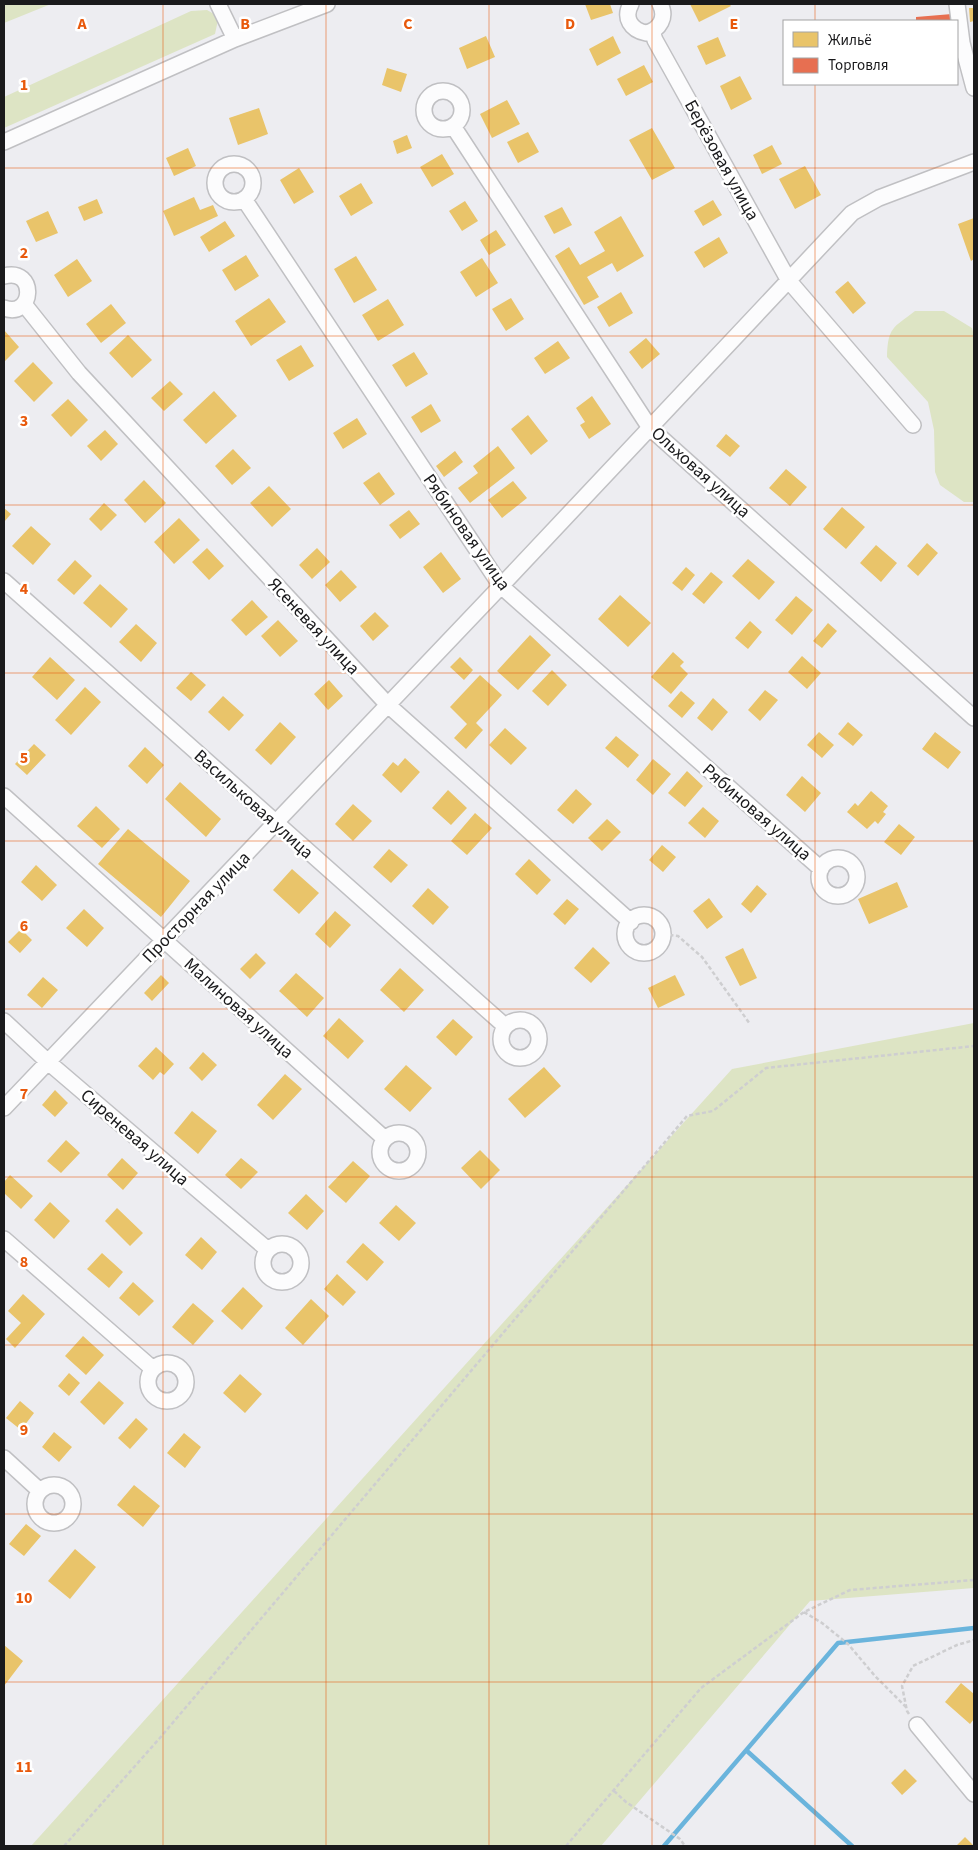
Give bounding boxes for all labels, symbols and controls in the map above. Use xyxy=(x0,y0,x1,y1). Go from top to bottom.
text: A xyxy=(76,13,87,35)
text: B xyxy=(240,13,250,35)
text: C xyxy=(403,13,413,35)
text: D xyxy=(565,13,575,35)
text: E xyxy=(730,13,738,35)
legend xyxy=(783,20,958,85)
text: Жильё xyxy=(828,30,872,51)
text: Торговля xyxy=(828,55,888,76)
text: 1 xyxy=(20,74,28,96)
street label: Берёзовая улица xyxy=(678,95,765,225)
text: 2 xyxy=(20,242,28,264)
text: 3 xyxy=(20,410,28,432)
street label: Ольховая улица xyxy=(646,421,756,524)
street label: Рябиновая улица xyxy=(417,469,516,596)
street label: Ясеневая улица xyxy=(262,572,365,680)
text: 4 xyxy=(20,578,29,600)
street label: Васильковая улица xyxy=(188,744,319,865)
text: 5 xyxy=(20,747,28,769)
street label: Рябиновая улица xyxy=(697,758,817,867)
street label: Просторная улица xyxy=(137,846,256,969)
text: 6 xyxy=(20,915,28,937)
street label: Малиновая улица xyxy=(178,952,299,1065)
text: 7 xyxy=(20,1083,28,1105)
street label: Сиреневая улица xyxy=(75,1083,194,1192)
text: 8 xyxy=(20,1251,28,1273)
text: 9 xyxy=(20,1419,28,1441)
text: 10 xyxy=(16,1587,32,1609)
text: 11 xyxy=(16,1756,32,1778)

